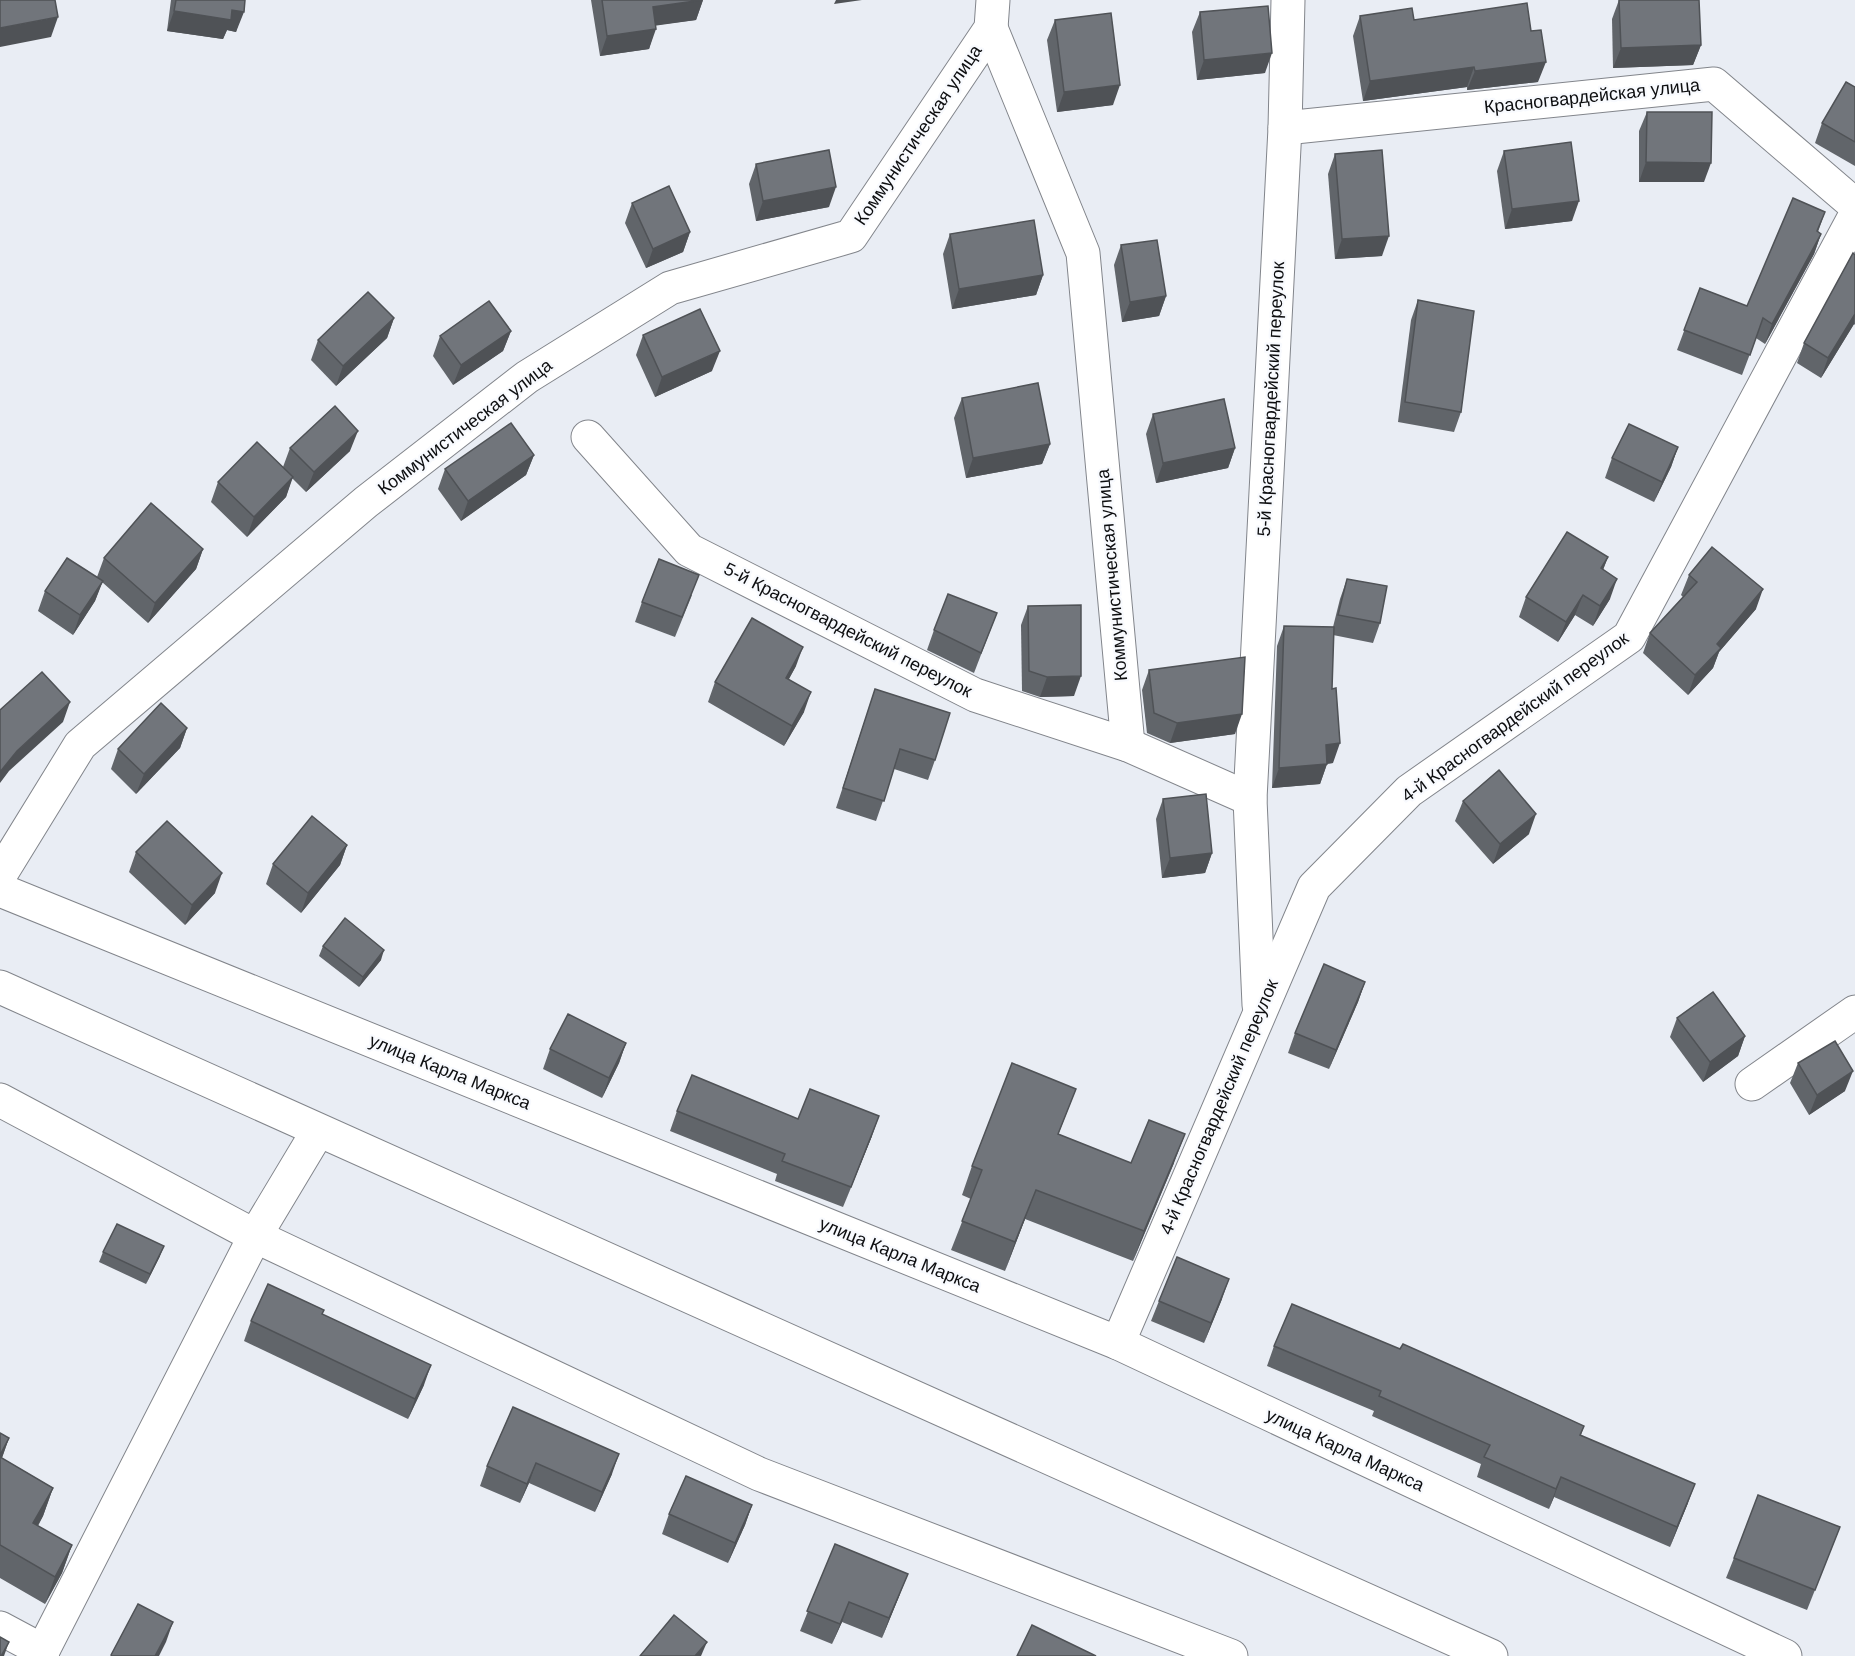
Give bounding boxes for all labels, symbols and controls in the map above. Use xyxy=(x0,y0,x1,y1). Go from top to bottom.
street label: Коммунистическая улица xyxy=(850,40,986,229)
street label: Красногвардейская улица xyxy=(1483,75,1702,117)
street label: 5-й Красногвардейский переулок xyxy=(1254,261,1288,537)
street label: Коммунистическая улица xyxy=(374,354,557,499)
street label: Коммунистическая улица xyxy=(1093,467,1131,682)
street label: 5-й Красногвардейский переулок xyxy=(721,559,975,701)
street label: 4-й Красногвардейский переулок xyxy=(1398,628,1632,806)
street label: 4-й Красногвардейский переулок xyxy=(1156,976,1282,1238)
street label: улица Карла Маркса xyxy=(366,1030,534,1114)
street label: улица Карла Маркса xyxy=(816,1213,984,1297)
street label: улица Карла Маркса xyxy=(1263,1405,1428,1496)

